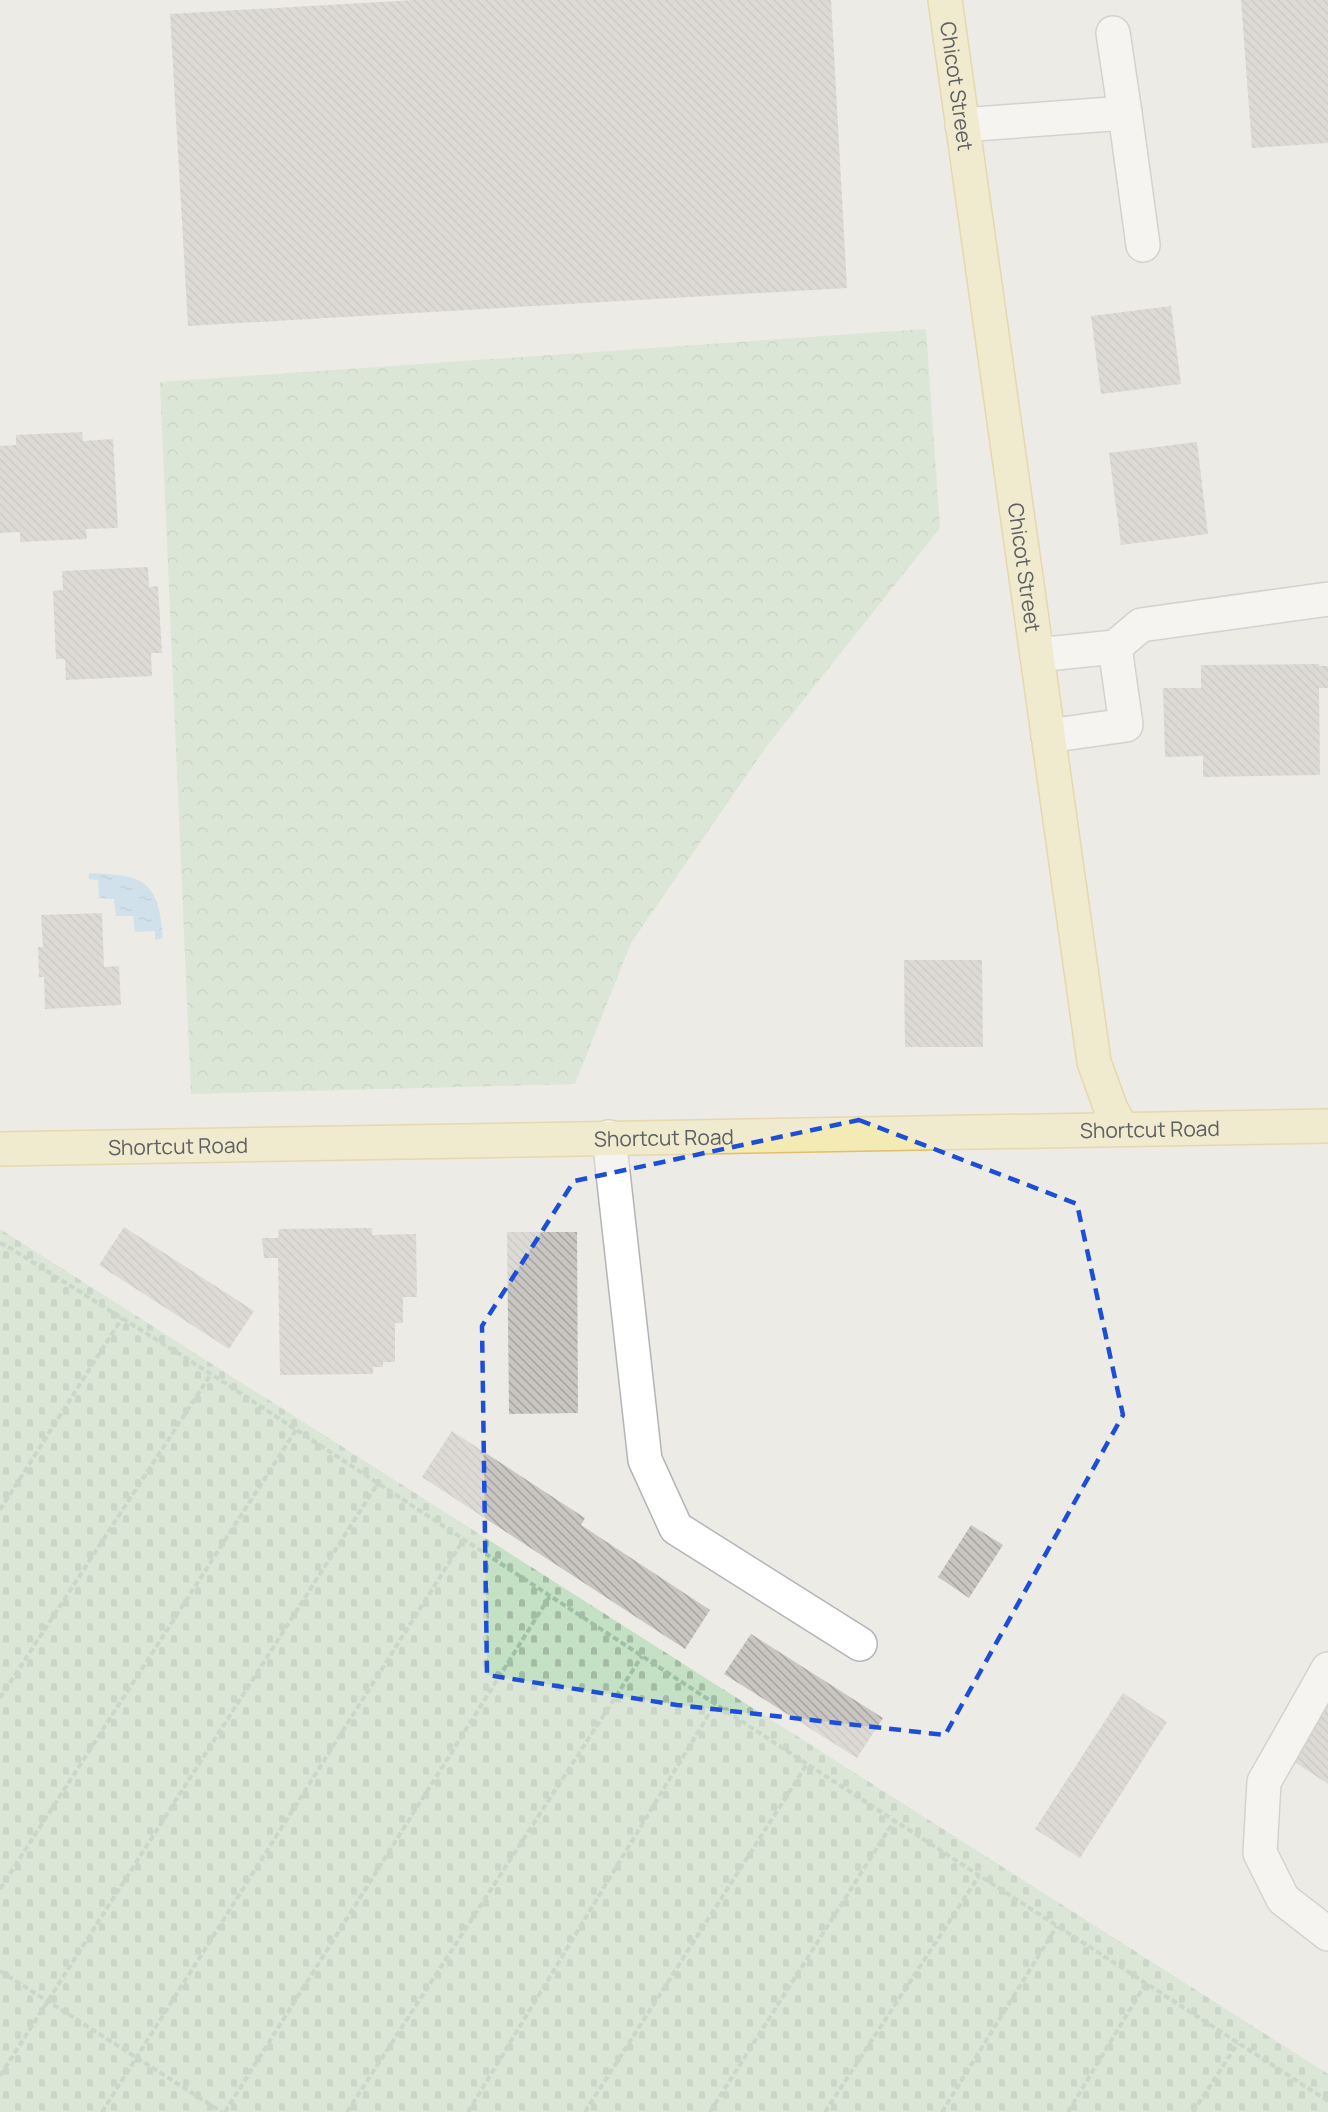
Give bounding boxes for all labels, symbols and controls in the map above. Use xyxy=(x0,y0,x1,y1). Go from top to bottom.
street label: Chicot Street xyxy=(934,20,980,153)
street label: Chicot Street xyxy=(1002,501,1048,634)
street label: Shortcut Road xyxy=(1080,1114,1220,1144)
street label: Shortcut Road xyxy=(594,1122,734,1153)
street label: Shortcut Road xyxy=(108,1131,248,1161)

